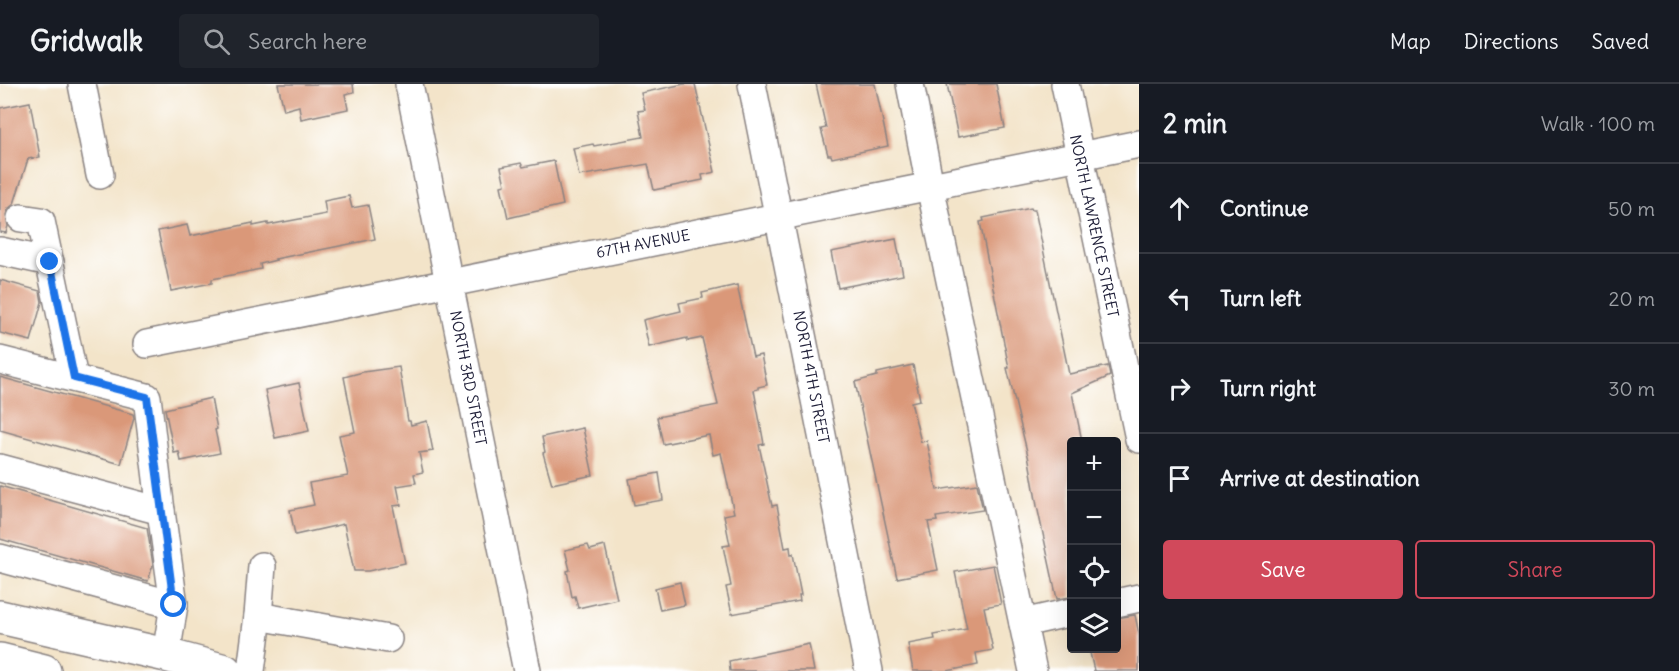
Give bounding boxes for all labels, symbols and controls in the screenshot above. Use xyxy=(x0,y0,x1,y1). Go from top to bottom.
search box xyxy=(179,14,599,68)
text: Gridwalk xyxy=(30,23,143,59)
icon: search xyxy=(200,25,233,58)
text: Search here xyxy=(248,27,367,55)
text: Map xyxy=(1390,28,1431,55)
text: Directions xyxy=(1464,28,1558,55)
text: Saved xyxy=(1591,28,1649,55)
text: 2 min xyxy=(1163,107,1227,140)
text: Walk · 100 m xyxy=(1541,111,1655,136)
street label: NORTH LAWRENCE STREET xyxy=(1066,133,1123,319)
icon: ahead xyxy=(1163,192,1196,225)
text: Continue xyxy=(1220,194,1309,222)
text: 50 m xyxy=(1608,196,1655,221)
street label: 67TH AVENUE xyxy=(594,225,692,262)
route end xyxy=(36,248,62,274)
icon: left xyxy=(1163,282,1196,315)
text: Turn left xyxy=(1220,284,1301,312)
text: 20 m xyxy=(1609,286,1655,311)
street label: NORTH 3RD STREET xyxy=(446,309,491,447)
street label: NORTH 4TH STREET xyxy=(789,309,834,445)
icon: right xyxy=(1163,372,1196,405)
text: Turn right xyxy=(1220,374,1316,402)
text: 30 m xyxy=(1608,376,1655,401)
map controls xyxy=(1067,437,1121,653)
button: + xyxy=(1067,437,1121,491)
icon: arrive xyxy=(1163,462,1196,495)
text: Arrive at destination xyxy=(1220,464,1420,492)
button: − xyxy=(1067,491,1121,545)
button: Save xyxy=(1163,540,1403,599)
button: Share xyxy=(1415,540,1655,599)
button: locate xyxy=(1067,545,1121,599)
route start xyxy=(160,591,186,617)
button: layers xyxy=(1067,599,1121,653)

